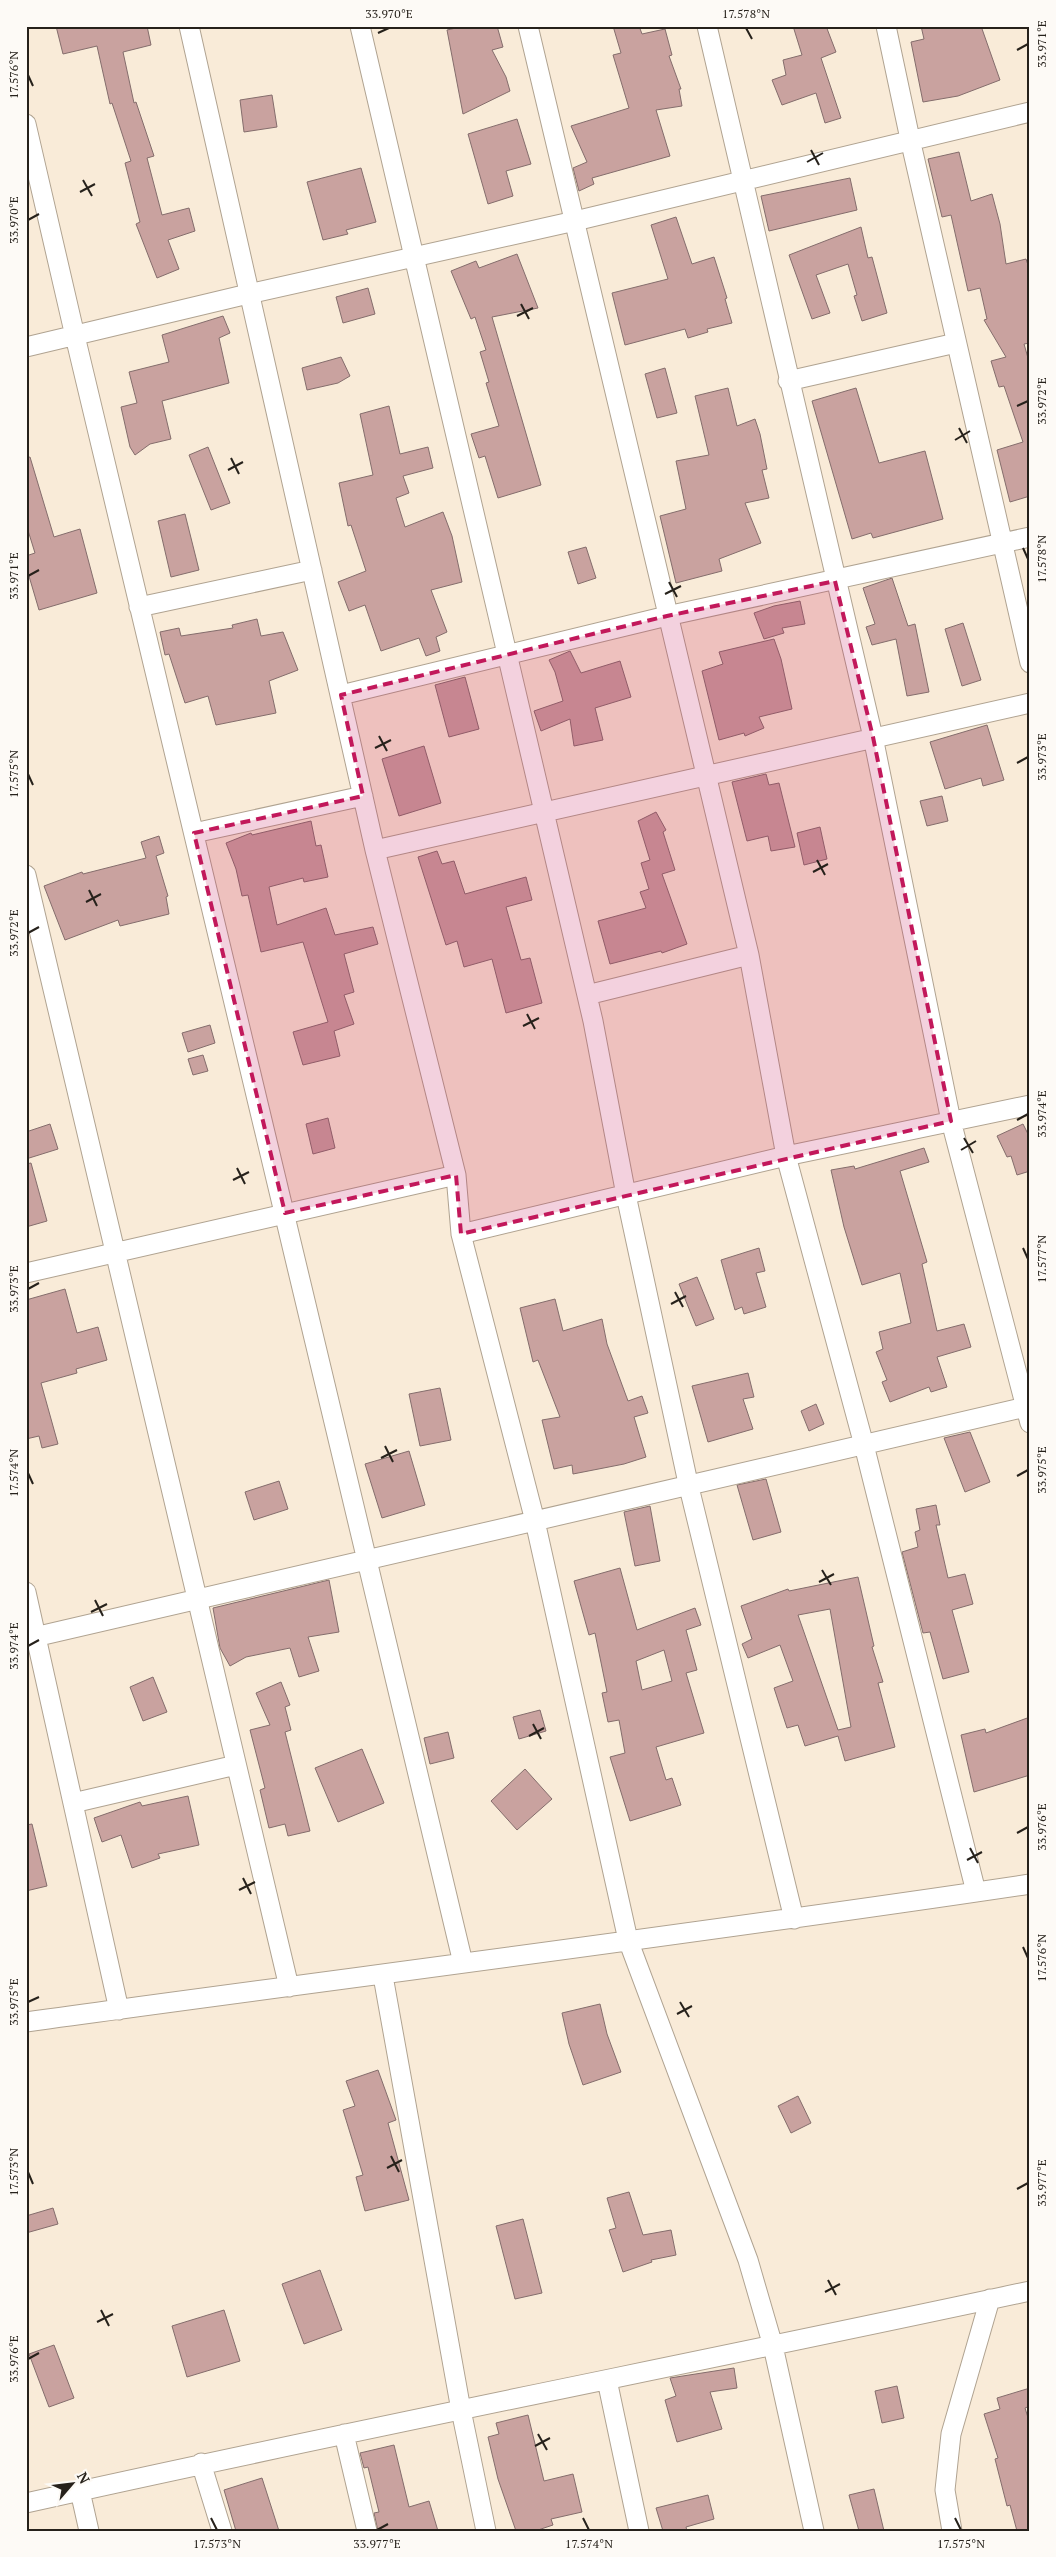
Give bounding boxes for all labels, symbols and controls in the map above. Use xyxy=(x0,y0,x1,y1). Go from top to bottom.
text: 33.970°E xyxy=(365,6,413,21)
text: 17.578°N xyxy=(722,6,770,21)
text: 33.971°E xyxy=(1034,20,1049,68)
text: 17.576°N xyxy=(6,51,21,99)
text: 33.970°E xyxy=(6,196,21,244)
text: 33.972°E xyxy=(1034,377,1049,425)
text: 17.578°N xyxy=(1034,535,1049,583)
text: 33.971°E xyxy=(6,552,21,600)
text: 33.973°E xyxy=(1034,733,1049,781)
text: 17.575°N xyxy=(6,750,21,798)
text: 33.972°E xyxy=(6,909,21,957)
text: 33.974°E xyxy=(1034,1090,1049,1138)
text: 17.577°N xyxy=(1034,1235,1049,1283)
text: 33.973°E xyxy=(6,1265,21,1313)
text: 33.975°E xyxy=(1034,1446,1049,1494)
text: 17.574°N xyxy=(6,1449,21,1497)
text: 33.974°E xyxy=(6,1622,21,1670)
text: 33.976°E xyxy=(1034,1803,1049,1851)
text: 17.576°N xyxy=(1034,1934,1049,1982)
text: 33.975°E xyxy=(6,1978,21,2026)
text: 17.573°N xyxy=(6,2148,21,2196)
text: 33.977°E xyxy=(1034,2159,1049,2207)
text: 33.976°E xyxy=(6,2335,21,2383)
north arrow xyxy=(48,2460,98,2510)
text: N xyxy=(73,2469,95,2487)
text: 17.573°N xyxy=(193,2536,241,2551)
text: 33.977°E xyxy=(353,2536,401,2551)
text: 17.574°N xyxy=(565,2536,613,2551)
text: 17.575°N xyxy=(937,2536,985,2551)

